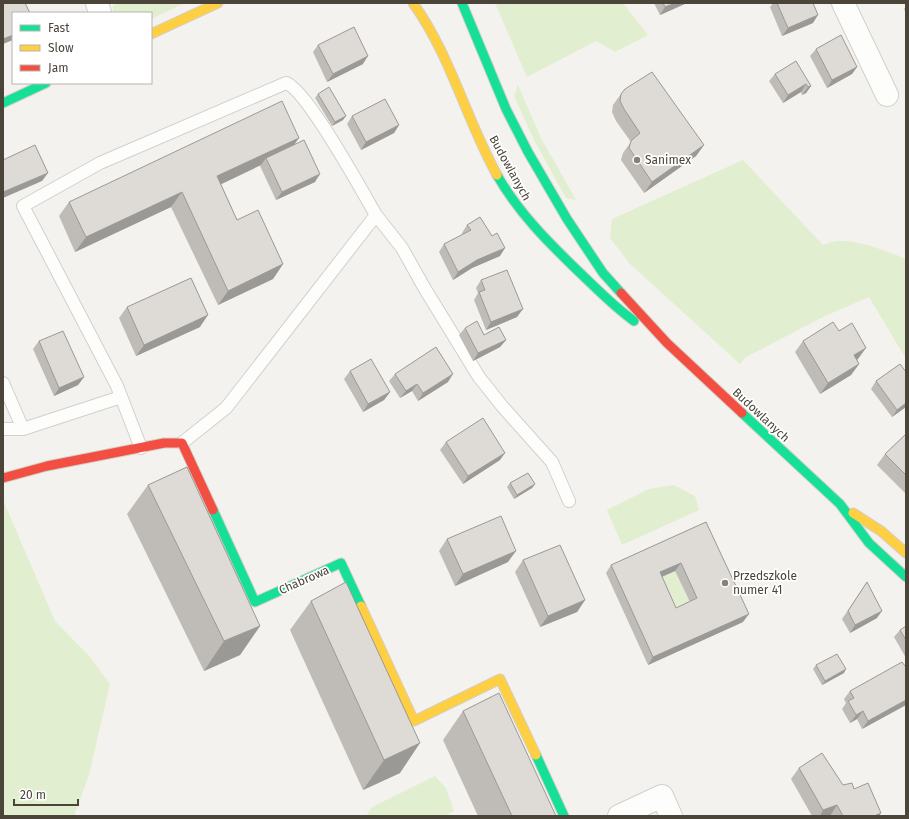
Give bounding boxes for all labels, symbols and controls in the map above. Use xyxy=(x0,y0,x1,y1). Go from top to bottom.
legend xyxy=(12,12,152,84)
text: Fast xyxy=(48,21,70,35)
text: Slow xyxy=(48,41,74,55)
text: Jam xyxy=(48,61,68,75)
street label: Budowlanych xyxy=(486,133,534,203)
place label: Sanimex xyxy=(645,153,691,167)
marker: Sanimex xyxy=(632,155,642,165)
street label: Budowlanych xyxy=(730,385,792,445)
street label: Chabrowa xyxy=(277,563,331,597)
place label: Przedszkole numer 41 xyxy=(733,569,797,597)
marker: Przedszkole numer 41 xyxy=(720,578,730,588)
scale bar xyxy=(14,781,78,807)
text: 20 m xyxy=(20,788,46,802)

